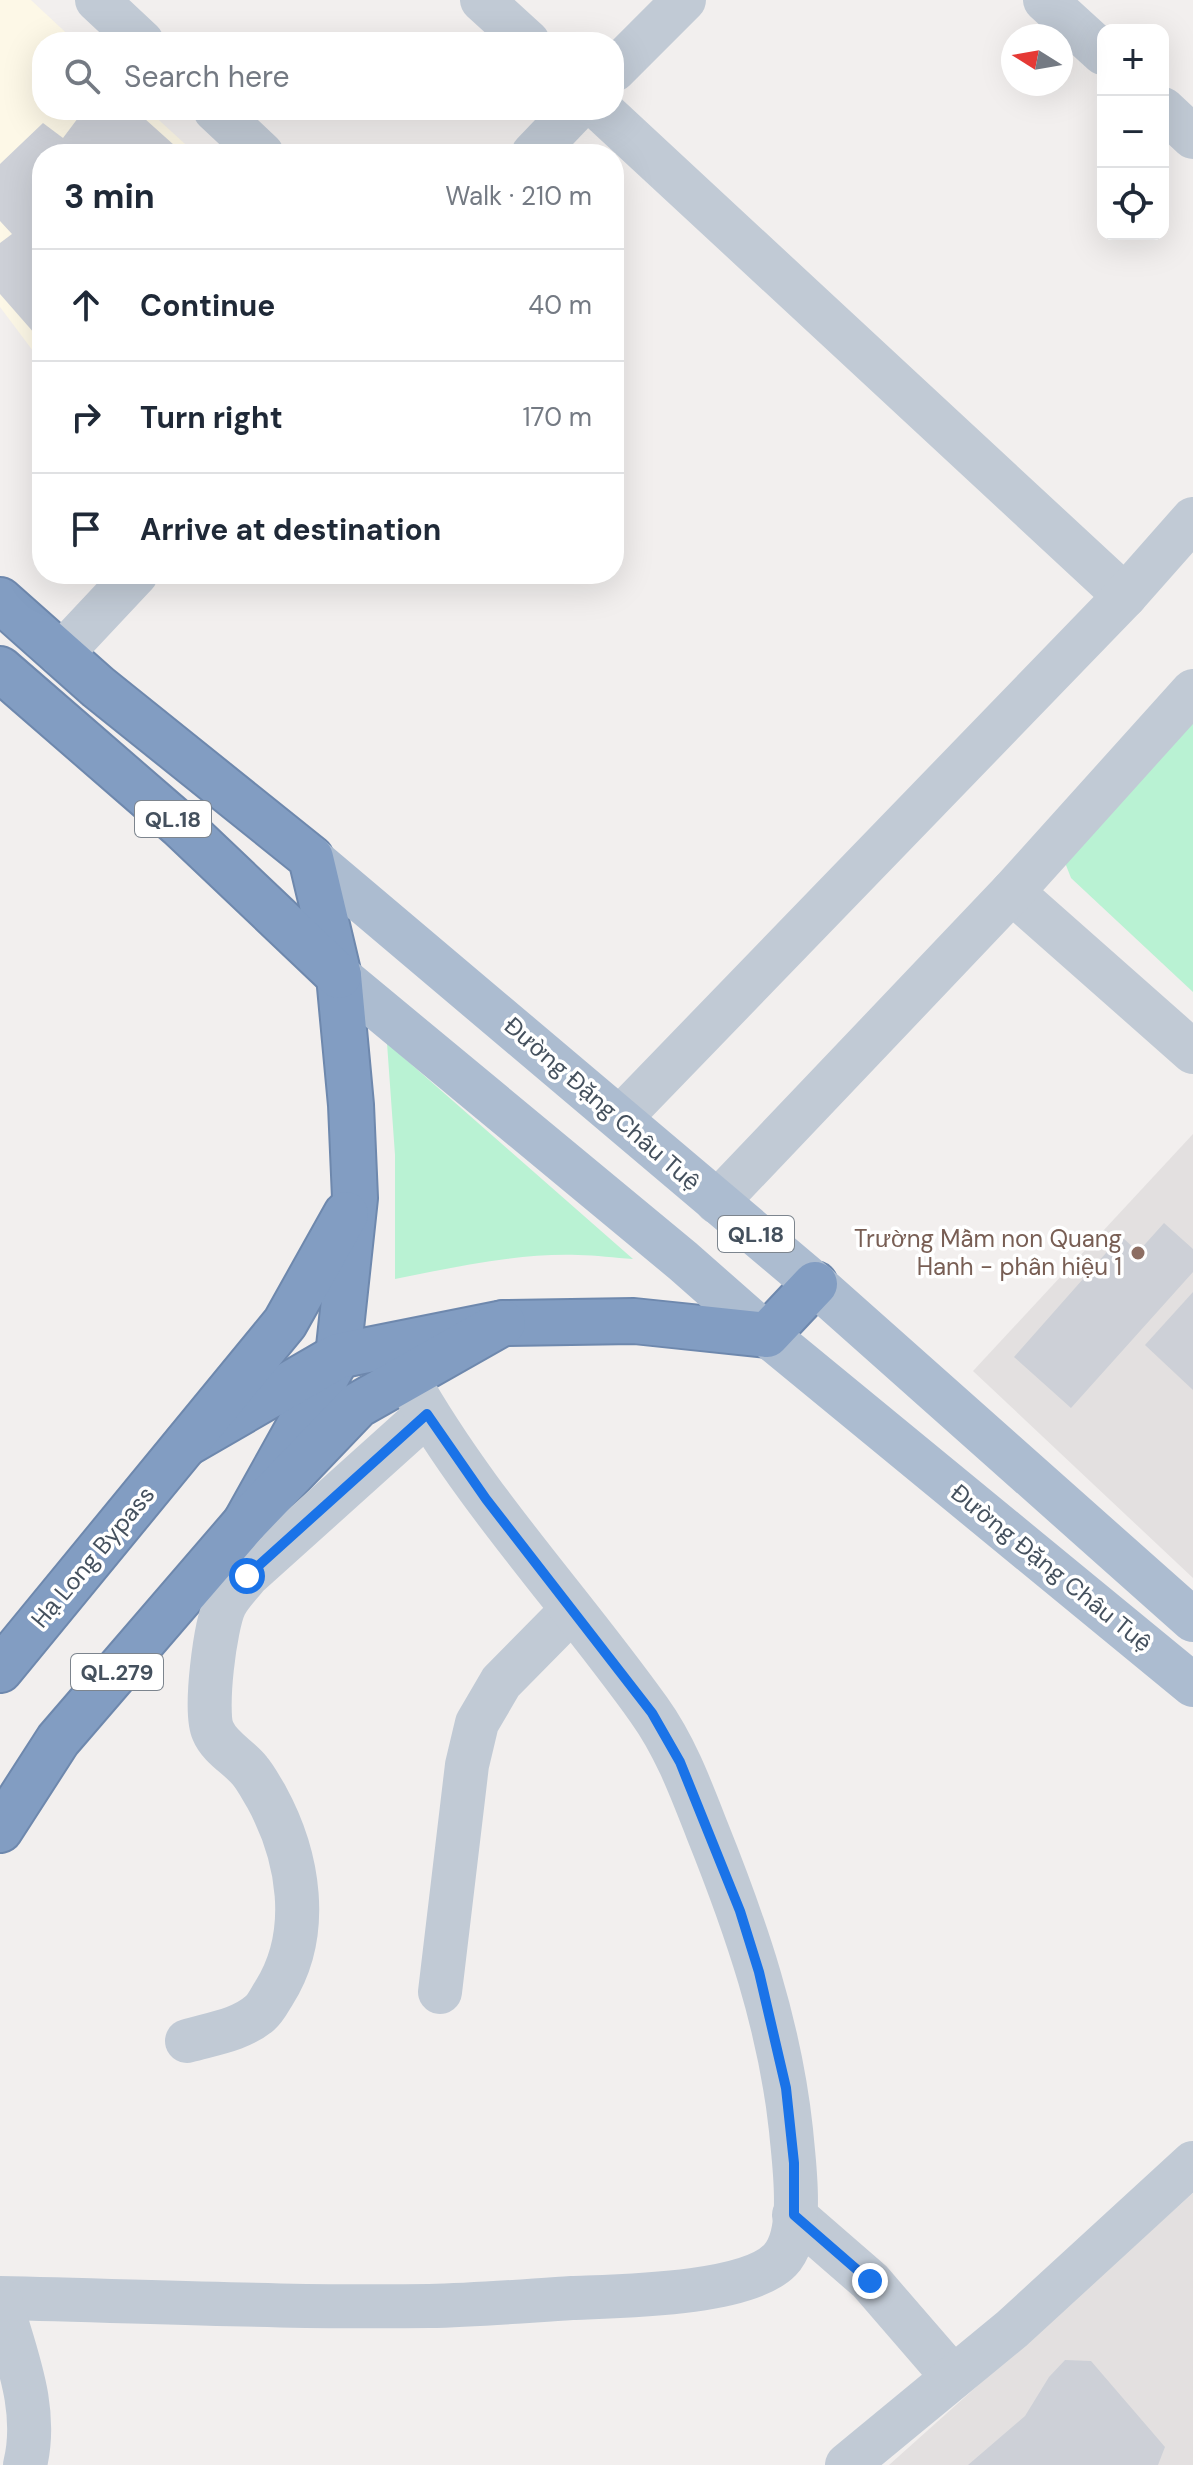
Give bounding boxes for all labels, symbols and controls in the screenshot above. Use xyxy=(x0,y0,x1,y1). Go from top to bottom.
north arrow xyxy=(1001,24,1073,96)
map controls xyxy=(1097,24,1169,240)
button: + xyxy=(1097,24,1169,96)
search box xyxy=(32,32,624,120)
icon: search xyxy=(60,54,104,98)
text: Search here xyxy=(124,57,290,96)
button: − xyxy=(1097,96,1169,168)
button: locate xyxy=(1097,168,1169,240)
text: 3 min xyxy=(64,174,155,219)
text: Walk · 210 m xyxy=(445,179,592,213)
icon: ahead xyxy=(64,283,108,327)
text: Continue xyxy=(140,286,275,325)
text: 40 m xyxy=(528,288,592,322)
icon: right xyxy=(64,395,108,439)
text: Turn right xyxy=(140,398,283,437)
text: 170 m xyxy=(523,400,592,434)
icon: arrive xyxy=(64,507,108,551)
text: Arrive at destination xyxy=(140,510,441,549)
road number: QL.18 xyxy=(135,801,211,837)
street label: Đường Đặng Châu Tuệ xyxy=(498,1010,707,1197)
road number: QL.18 xyxy=(718,1216,794,1252)
place label: Trường Mầm non Quang Hanh - phân hiệu 1 xyxy=(854,1223,1122,1282)
marker: Trường Mầm non Quang Hanh - phân hiệu 1 xyxy=(1129,1244,1147,1262)
street label: Đường Đặng Châu Tuệ xyxy=(944,1477,1158,1658)
street label: Hạ Long Bypass xyxy=(24,1479,161,1634)
route start xyxy=(229,1558,265,1594)
road number: QL.279 xyxy=(71,1654,163,1690)
route end xyxy=(852,2263,888,2299)

